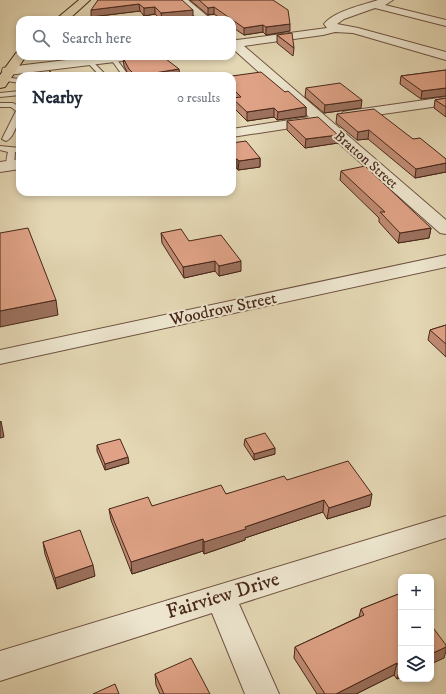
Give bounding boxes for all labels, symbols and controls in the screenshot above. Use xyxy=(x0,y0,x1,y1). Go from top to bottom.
search box xyxy=(16,16,236,60)
icon: search xyxy=(30,27,52,49)
text: Search here xyxy=(62,29,131,48)
text: Nearby xyxy=(32,87,82,109)
text: 0 results xyxy=(177,90,220,106)
street label: Bratton Street xyxy=(330,127,402,193)
street label: Woodrow Street xyxy=(166,287,279,331)
street label: Fairview Drive xyxy=(163,567,283,625)
map controls xyxy=(398,574,434,682)
button: + xyxy=(398,574,434,610)
button: − xyxy=(398,610,434,646)
button: layers xyxy=(398,646,434,682)

